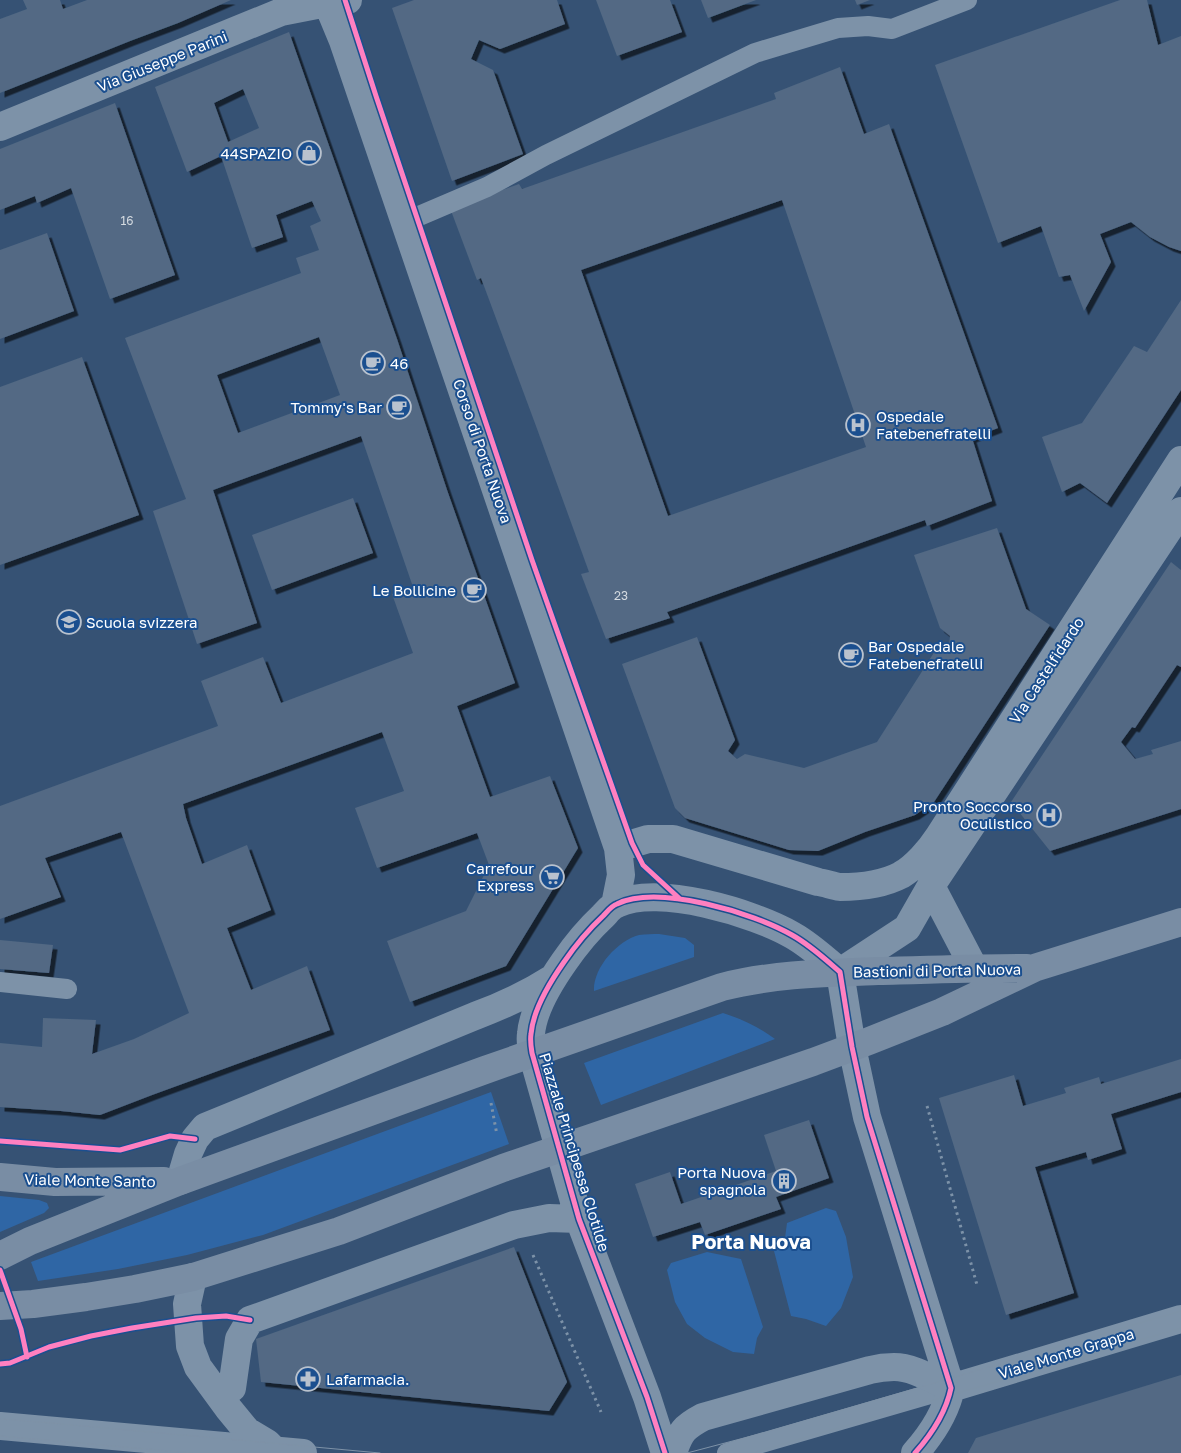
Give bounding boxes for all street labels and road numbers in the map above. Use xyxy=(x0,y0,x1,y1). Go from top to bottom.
street label: Via Giuseppe Parini xyxy=(94,27,230,95)
street label: Corso di Porta Nuova xyxy=(450,376,516,526)
street label: Via Castelfidardo xyxy=(1005,613,1087,727)
street label: Bastioni di Porta Nuova xyxy=(853,960,1021,980)
street label: Piazzale Principessa Clotilde xyxy=(536,1050,614,1254)
street label: Viale Monte Santo xyxy=(24,1170,156,1190)
street label: Viale Monte Grappa xyxy=(996,1324,1136,1382)

